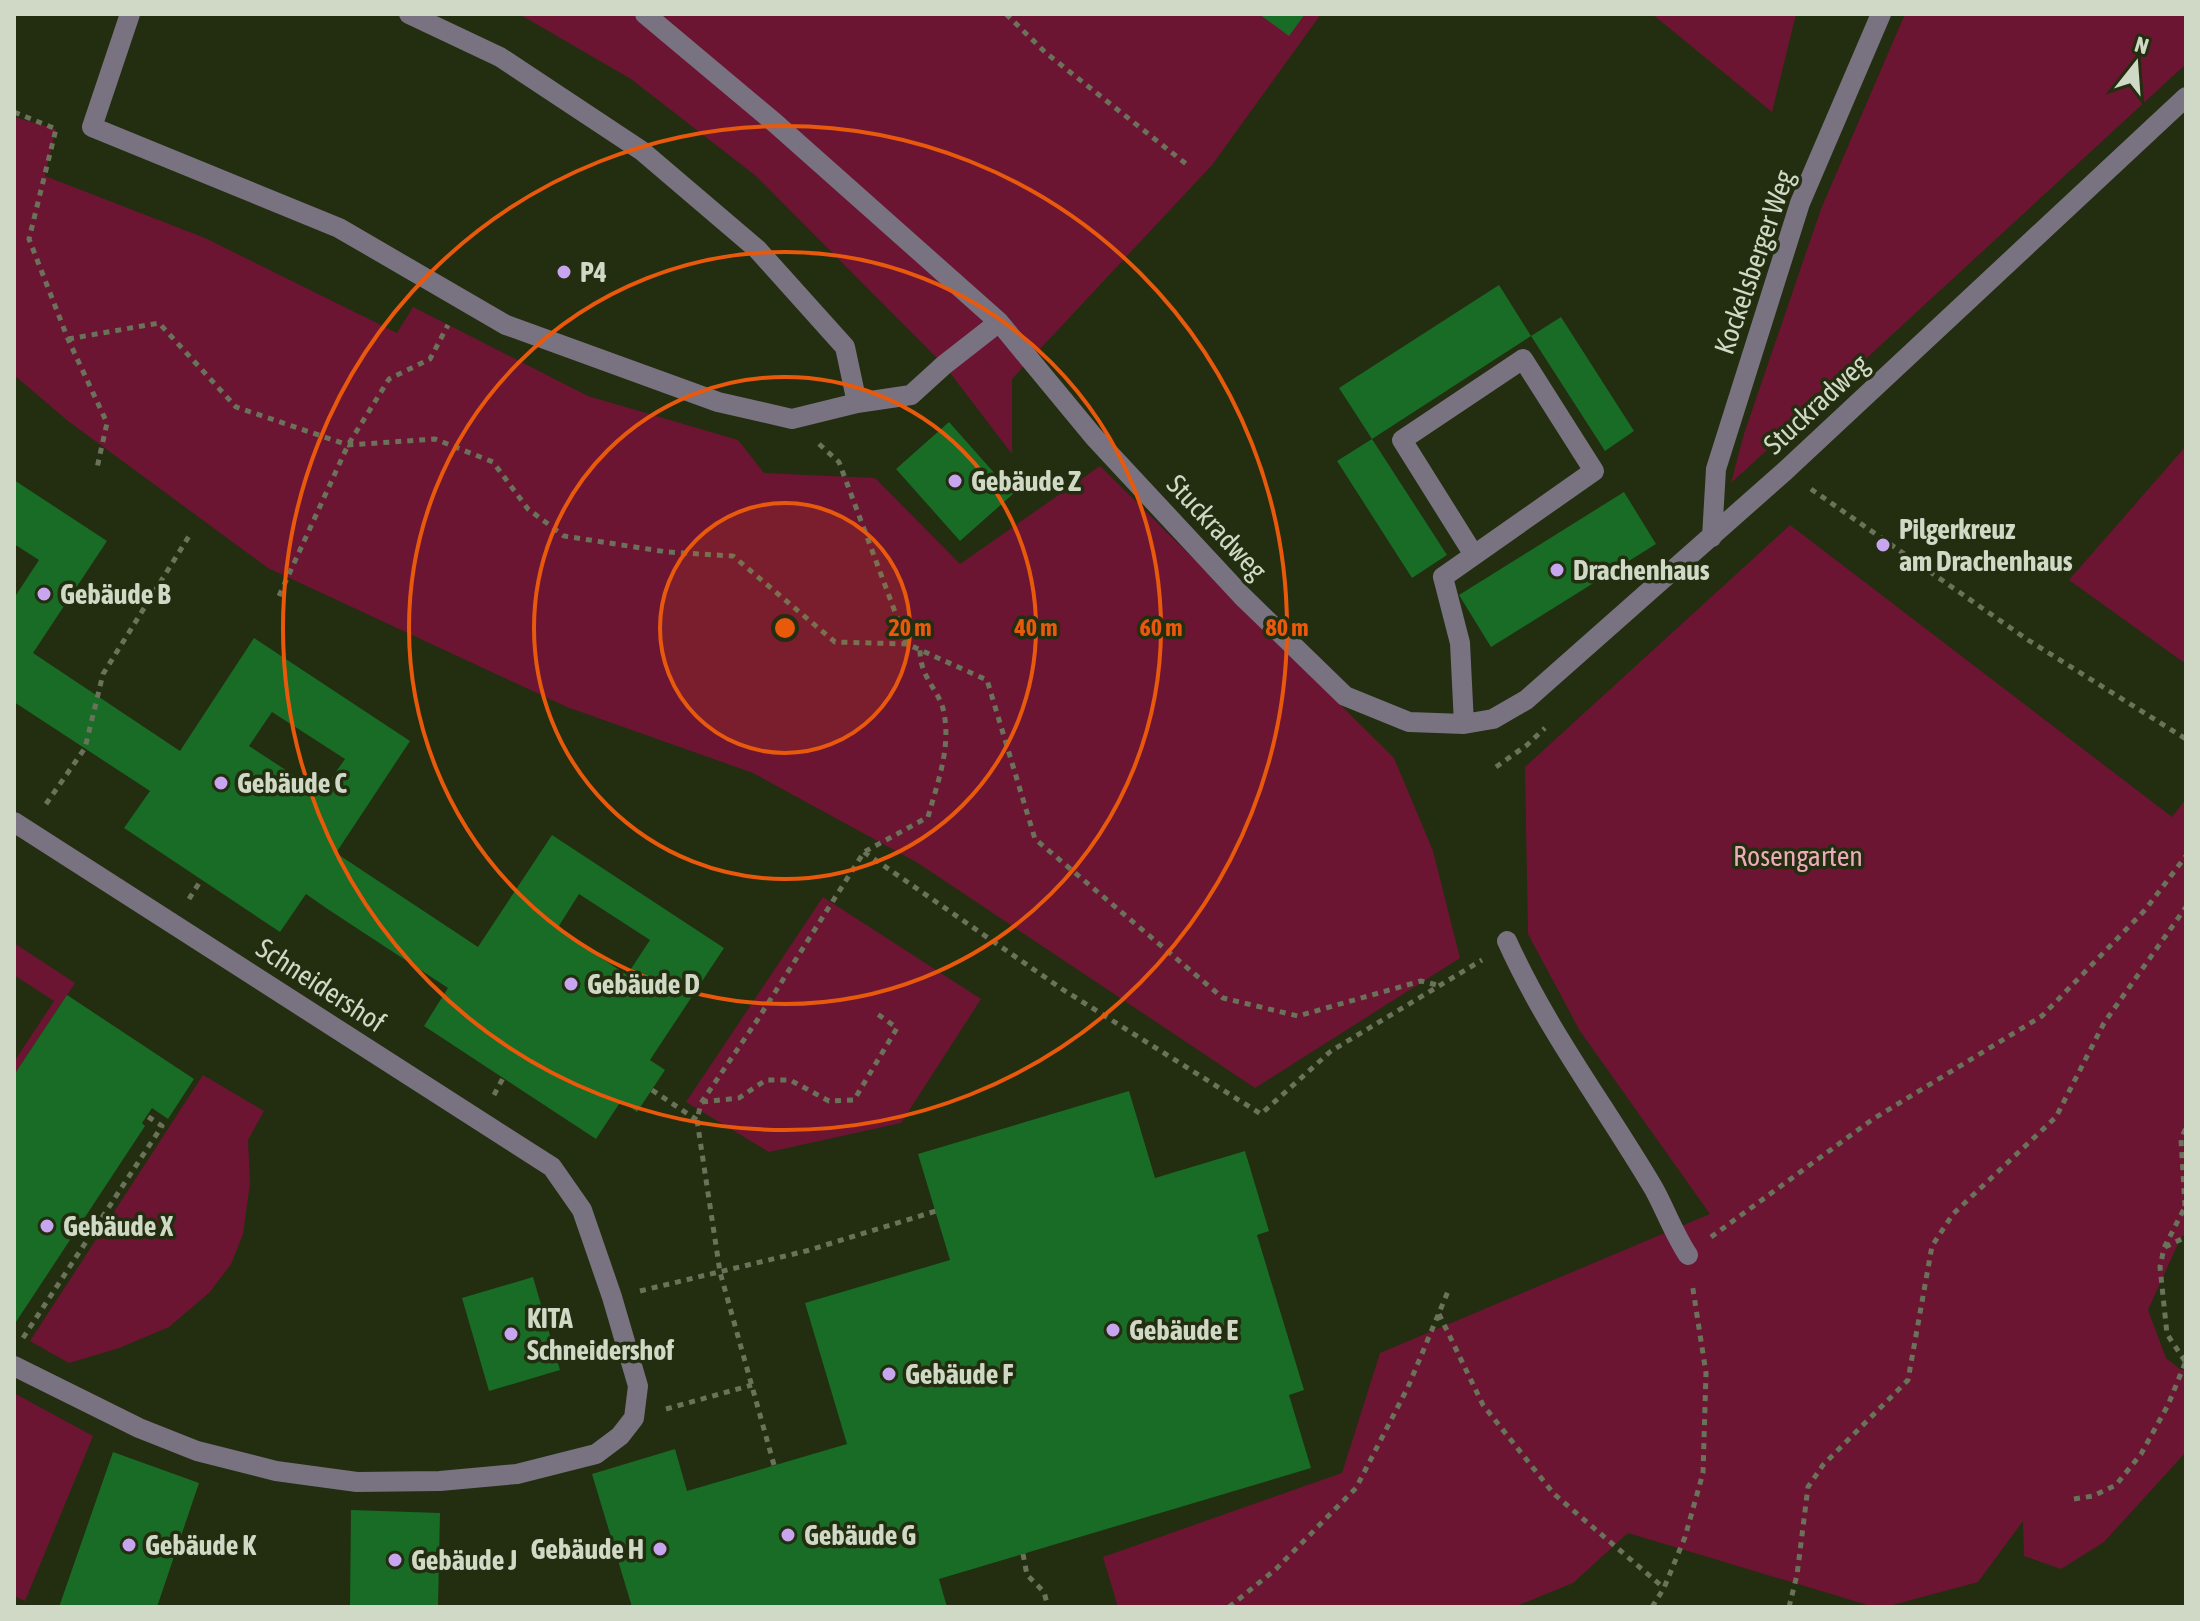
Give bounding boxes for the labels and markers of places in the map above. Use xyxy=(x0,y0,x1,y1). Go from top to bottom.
place label: P4 xyxy=(580,256,607,288)
marker: P4 xyxy=(555,263,573,281)
place label: Gebäude Z xyxy=(971,465,1081,497)
marker: Gebäude Z xyxy=(946,472,964,490)
place label: Pilgerkreuz am Drachenhaus xyxy=(1899,513,2073,577)
marker: Pilgerkreuz am Drachenhaus xyxy=(1874,536,1892,554)
place label: Drachenhaus xyxy=(1573,554,1710,586)
marker: Drachenhaus xyxy=(1548,561,1566,579)
place label: Gebäude B xyxy=(60,578,171,610)
marker: Gebäude B xyxy=(35,585,53,603)
centre of rings xyxy=(771,614,799,642)
place label: Gebäude C xyxy=(237,767,347,799)
marker: Gebäude C xyxy=(212,774,230,792)
place label: Gebäude D xyxy=(587,968,700,1000)
marker: Gebäude D xyxy=(562,975,580,993)
place label: Gebäude X xyxy=(63,1210,173,1242)
marker: Gebäude X xyxy=(38,1217,56,1235)
place label: KITA Schneidershof xyxy=(527,1302,674,1366)
place label: Gebäude E xyxy=(1129,1314,1238,1346)
marker: Gebäude E xyxy=(1104,1321,1122,1339)
marker: KITA Schneidershof xyxy=(502,1325,520,1343)
place label: Gebäude F xyxy=(905,1358,1013,1390)
marker: Gebäude F xyxy=(880,1365,898,1383)
place label: Gebäude G xyxy=(804,1519,916,1551)
marker: Gebäude G xyxy=(779,1526,797,1544)
place label: Gebäude K xyxy=(145,1529,256,1561)
place label: Gebäude H xyxy=(531,1533,644,1565)
marker: Gebäude K xyxy=(120,1536,138,1554)
marker: Gebäude H xyxy=(651,1540,669,1558)
place label: Gebäude J xyxy=(411,1544,517,1576)
marker: Gebäude J xyxy=(386,1551,404,1569)

